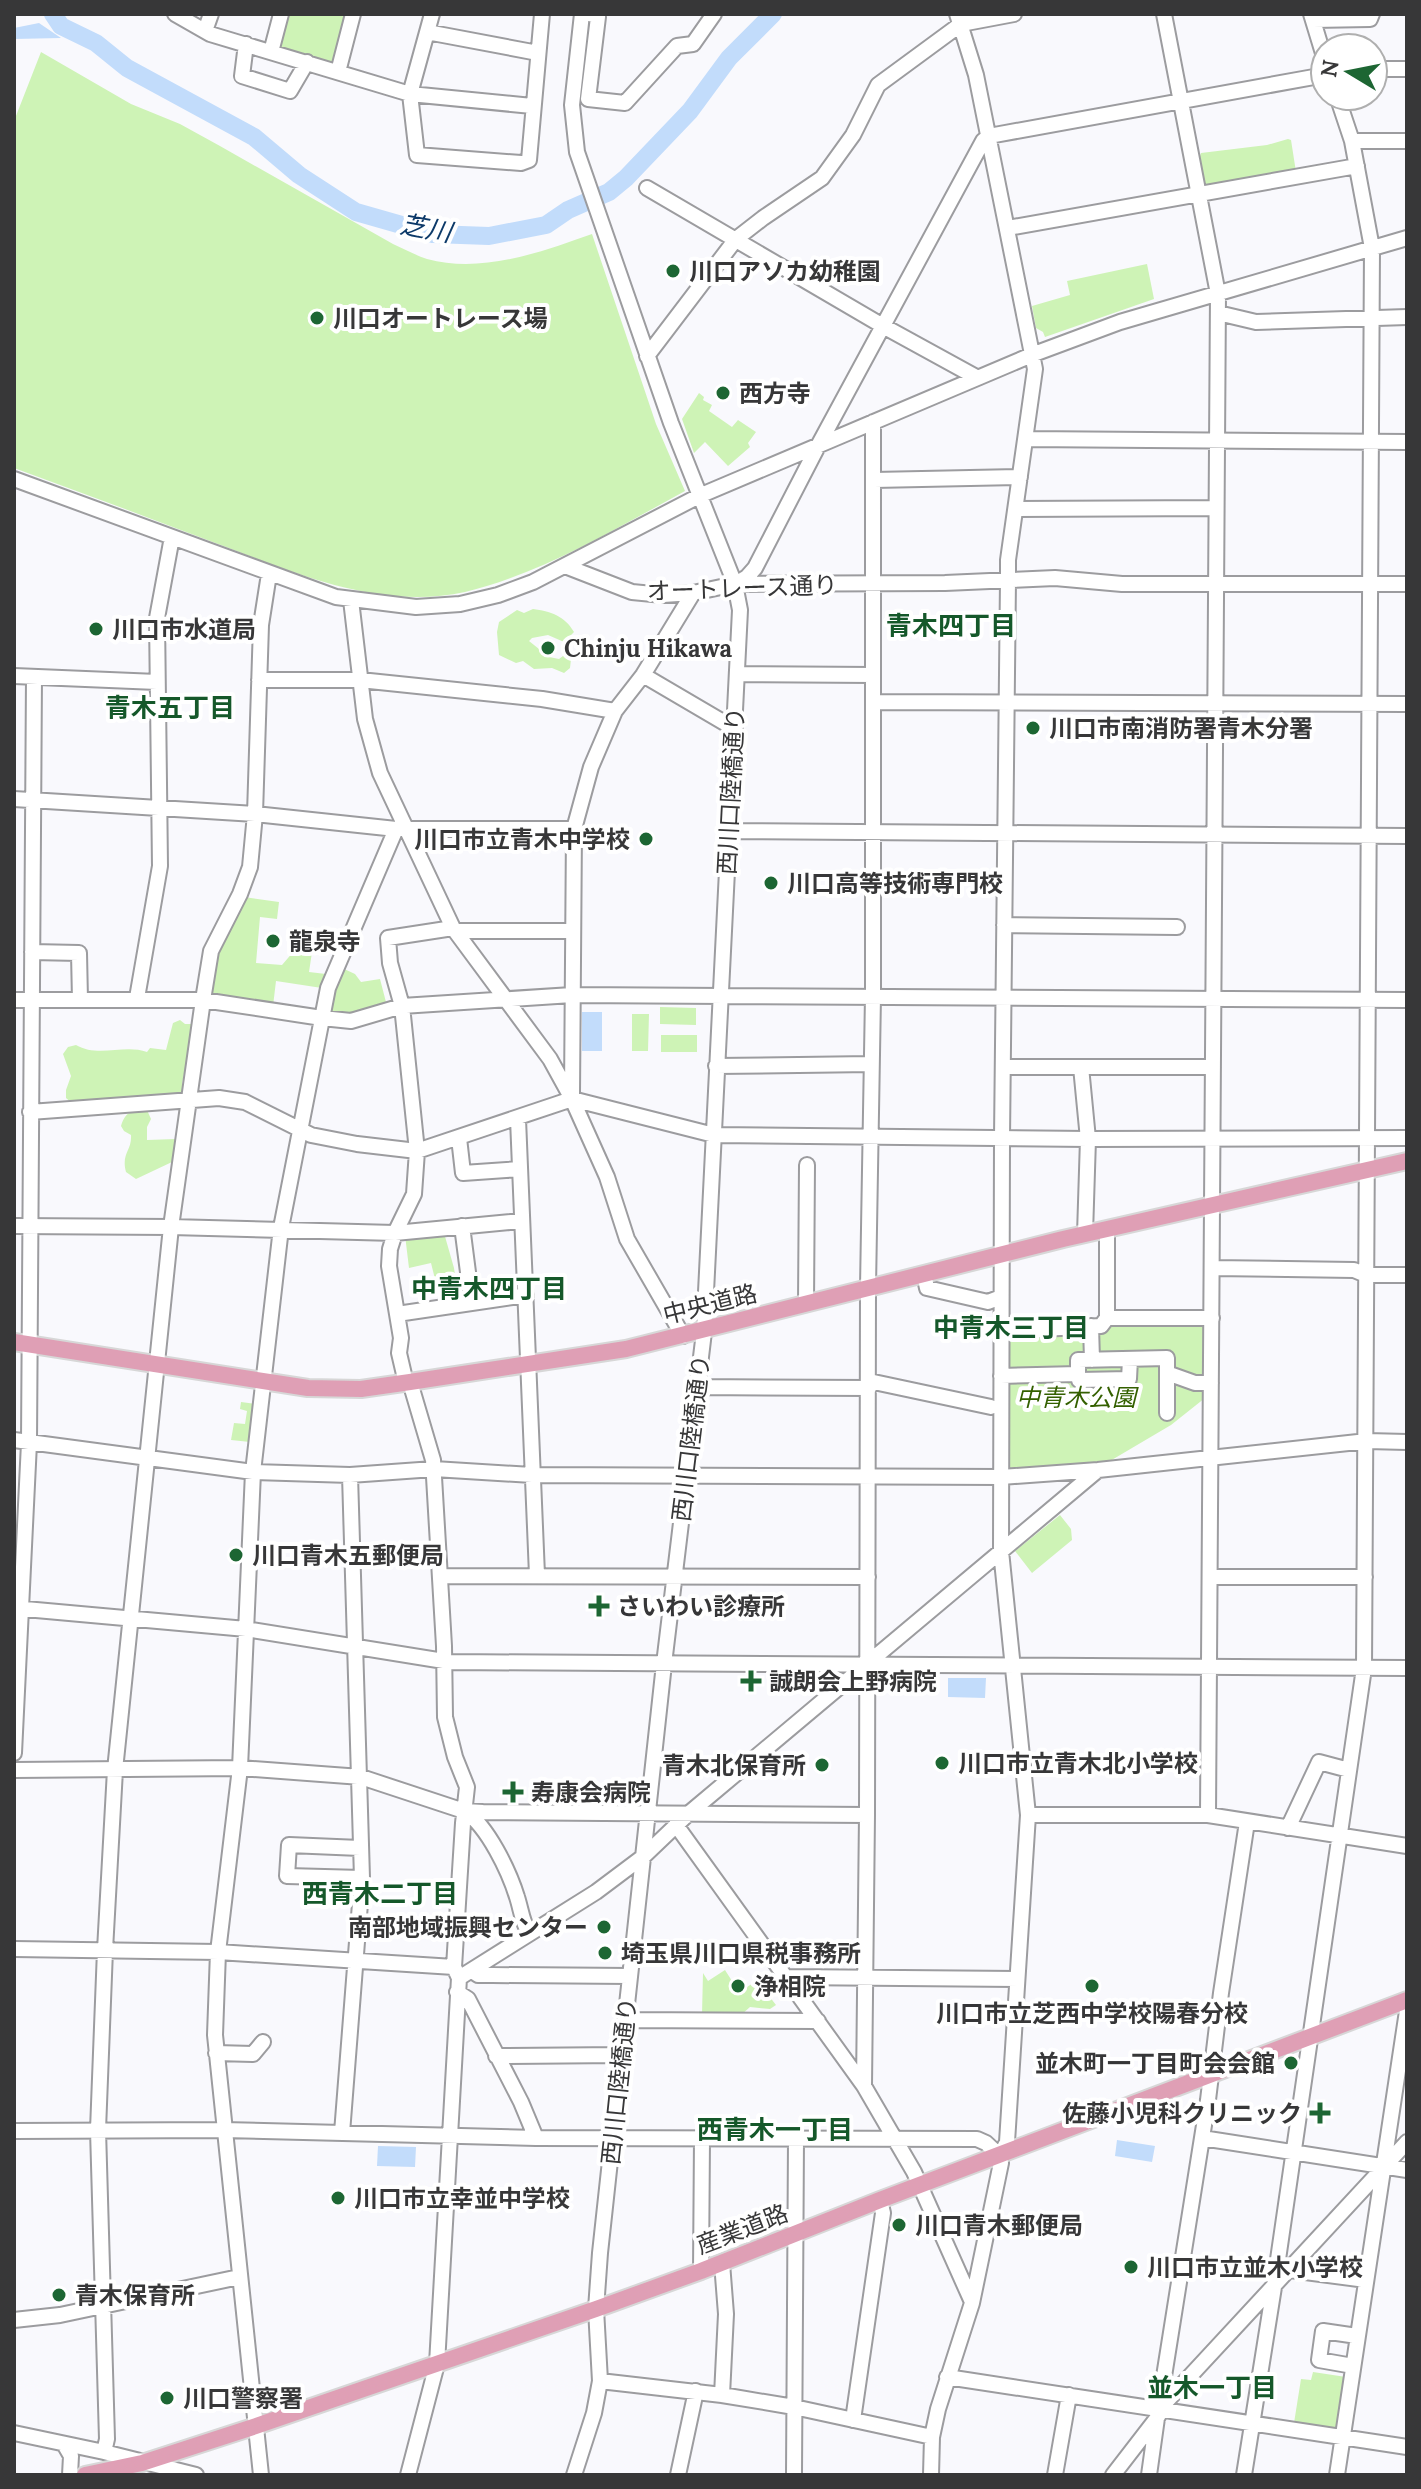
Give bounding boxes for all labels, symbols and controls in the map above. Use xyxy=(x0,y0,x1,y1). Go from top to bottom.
north arrow xyxy=(1309,32,1389,112)
text: N xyxy=(1314,58,1345,79)
water label: 芝川 xyxy=(398,207,457,249)
place label: 川口アソカ幼稚園 xyxy=(689,256,881,287)
marker: 川口アソカ幼稚園 xyxy=(664,262,682,280)
place label: 川口オートレース場 xyxy=(333,303,548,334)
marker: 川口オートレース場 xyxy=(308,309,326,327)
place label: 西方寺 xyxy=(739,378,811,409)
marker: 西方寺 xyxy=(714,384,732,402)
street label: オートレース通り xyxy=(646,569,838,607)
district label: 青木四丁目 xyxy=(886,609,1016,642)
place label: 川口市水道局 xyxy=(112,614,256,645)
marker: 川口市水道局 xyxy=(87,620,105,638)
place label: Chinju Hikawa xyxy=(564,633,733,664)
marker: Chinju Hikawa xyxy=(539,639,557,657)
district label: 青木五丁目 xyxy=(105,691,235,724)
street label: 西川口陸橋通り xyxy=(711,706,751,876)
place label: 川口市南消防署青木分署 xyxy=(1049,713,1313,744)
marker: 川口市南消防署青木分署 xyxy=(1024,719,1042,737)
place label: 川口市立青木中学校 xyxy=(414,824,630,855)
marker: 川口市立青木中学校 xyxy=(637,830,655,848)
place label: 川口高等技術専門校 xyxy=(787,868,1003,899)
marker: 川口高等技術専門校 xyxy=(762,874,780,892)
place label: 龍泉寺 xyxy=(289,926,361,957)
marker: 龍泉寺 xyxy=(264,932,282,950)
district label: 中青木四丁目 xyxy=(411,1272,567,1305)
street label: 中央道路 xyxy=(660,1277,760,1331)
district label: 中青木三丁目 xyxy=(933,1311,1089,1344)
street label: 西川口陸橋通り xyxy=(665,1353,717,1523)
park label: 中青木公園 xyxy=(1016,1382,1139,1413)
place label: 川口青木五郵便局 xyxy=(252,1540,444,1571)
marker: 川口青木五郵便局 xyxy=(227,1546,245,1564)
place label: さいわい診療所 xyxy=(617,1591,785,1622)
marker: さいわい診療所 xyxy=(588,1595,610,1617)
place label: 誠朗会上野病院 xyxy=(769,1666,937,1697)
marker: 誠朗会上野病院 xyxy=(740,1670,762,1692)
place label: 川口市立青木北小学校 xyxy=(958,1748,1198,1779)
place label: 青木北保育所 xyxy=(662,1750,806,1781)
marker: 川口市立青木北小学校 xyxy=(933,1754,951,1772)
marker: 青木北保育所 xyxy=(813,1756,831,1774)
place label: 寿康会病院 xyxy=(531,1777,651,1808)
marker: 寿康会病院 xyxy=(502,1781,524,1803)
district label: 西青木二丁目 xyxy=(302,1877,458,1910)
place label: 南部地域振興センター xyxy=(348,1912,588,1943)
marker: 南部地域振興センター xyxy=(595,1918,613,1936)
place label: 埼玉県川口県税事務所 xyxy=(621,1938,861,1969)
marker: 埼玉県川口県税事務所 xyxy=(596,1944,614,1962)
place label: 浄相院 xyxy=(754,1971,826,2002)
marker: 浄相院 xyxy=(729,1977,747,1995)
marker: 川口市立芝西中学校陽春分校 xyxy=(1083,1977,1101,1995)
street label: 西川口陸橋通り xyxy=(595,1996,643,2166)
place label: 川口市立芝西中学校陽春分校 xyxy=(936,1998,1248,2029)
place label: 並木町一丁目町会会館 xyxy=(1035,2048,1275,2079)
marker: 並木町一丁目町会会館 xyxy=(1282,2054,1300,2072)
place label: 佐藤小児科クリニック xyxy=(1062,2098,1302,2129)
marker: 佐藤小児科クリニック xyxy=(1309,2102,1331,2124)
district label: 西青木一丁目 xyxy=(697,2113,853,2146)
place label: 川口市立幸並中学校 xyxy=(354,2183,570,2214)
marker: 川口市立幸並中学校 xyxy=(329,2189,347,2207)
street label: 産業道路 xyxy=(692,2197,792,2261)
place label: 川口青木郵便局 xyxy=(915,2210,1083,2241)
marker: 川口青木郵便局 xyxy=(890,2216,908,2234)
place label: 川口市立並木小学校 xyxy=(1147,2252,1363,2283)
marker: 川口市立並木小学校 xyxy=(1122,2258,1140,2276)
place label: 青木保育所 xyxy=(75,2280,195,2311)
marker: 青木保育所 xyxy=(50,2286,68,2304)
district label: 並木一丁目 xyxy=(1147,2371,1277,2404)
place label: 川口警察署 xyxy=(183,2383,303,2414)
marker: 川口警察署 xyxy=(158,2389,176,2407)

